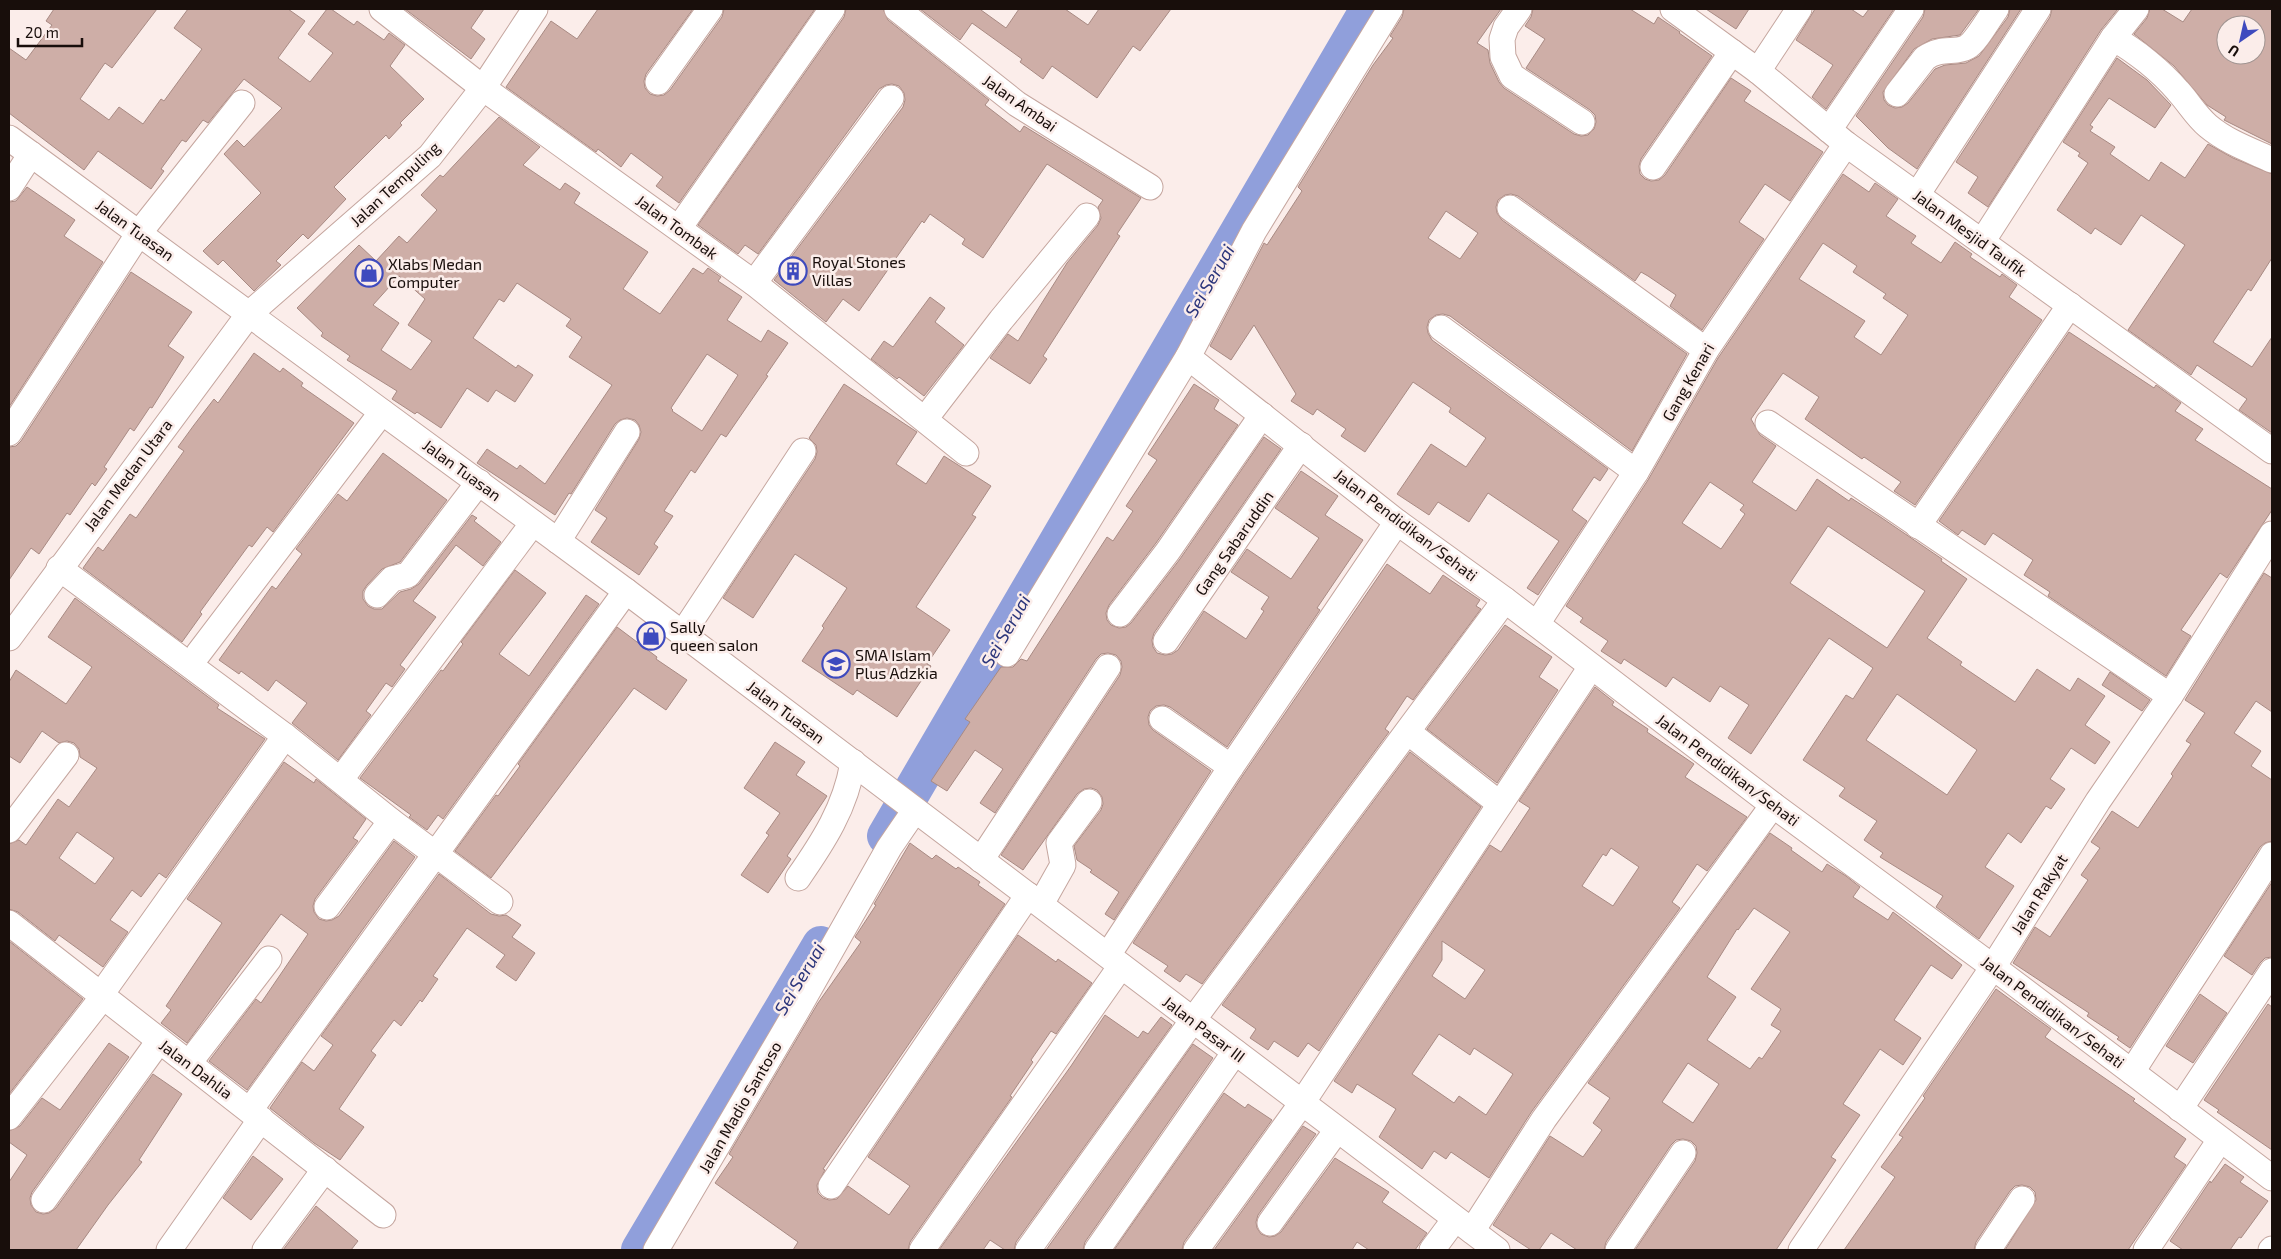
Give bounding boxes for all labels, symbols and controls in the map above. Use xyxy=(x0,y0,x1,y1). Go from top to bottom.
scale bar xyxy=(18,15,81,47)
north arrow xyxy=(2216,15,2266,65)
text: 20 m xyxy=(25,23,59,41)
text: U xyxy=(2225,41,2242,61)
street label: Jalan Ambai xyxy=(980,70,1061,135)
street label: Jalan Tempuling xyxy=(346,137,444,230)
street label: Jalan Mesjid Taufik xyxy=(1909,185,2031,281)
street label: Jalan Tombak xyxy=(633,190,722,263)
street label: Jalan Tuasan xyxy=(92,195,178,264)
water label: Sei Seruai xyxy=(1180,240,1239,321)
place label: Royal Stones Villas xyxy=(812,252,906,289)
place label: Xlabs Medan Computer xyxy=(388,254,482,291)
building icon: Royal Stones Villas xyxy=(778,256,808,286)
shop icon: Xlabs Medan Computer xyxy=(354,258,384,288)
street label: Gang Kenari xyxy=(1658,339,1718,424)
street label: Jalan Medan Utara xyxy=(79,415,176,534)
street label: Jalan Tuasan xyxy=(419,435,505,504)
street label: Jalan Pendidikan/Sehati xyxy=(1331,465,1482,585)
street label: Gang Sabaruddin xyxy=(1190,487,1277,599)
water label: Sei Seruai xyxy=(976,590,1035,671)
place label: Sally queen salon xyxy=(670,617,758,654)
shop icon: Sally queen salon xyxy=(636,621,666,651)
place label: SMA Islam Plus Adzkia xyxy=(855,645,938,682)
school or university icon: SMA Islam Plus Adzkia xyxy=(821,649,851,679)
street label: Jalan Tuasan xyxy=(744,676,829,747)
street label: Jalan Pendidikan/Sehati xyxy=(1653,710,1804,830)
street label: Jalan Rakyat xyxy=(2006,850,2071,937)
water label: Sei Seruai xyxy=(769,938,829,1018)
street label: Jalan Pendidikan/Sehati xyxy=(1978,952,2129,1072)
street label: Jalan Pasar III xyxy=(1159,992,1249,1066)
street label: Jalan Dahlia xyxy=(156,1035,237,1102)
street label: Jalan Madio Santoso xyxy=(694,1038,785,1176)

